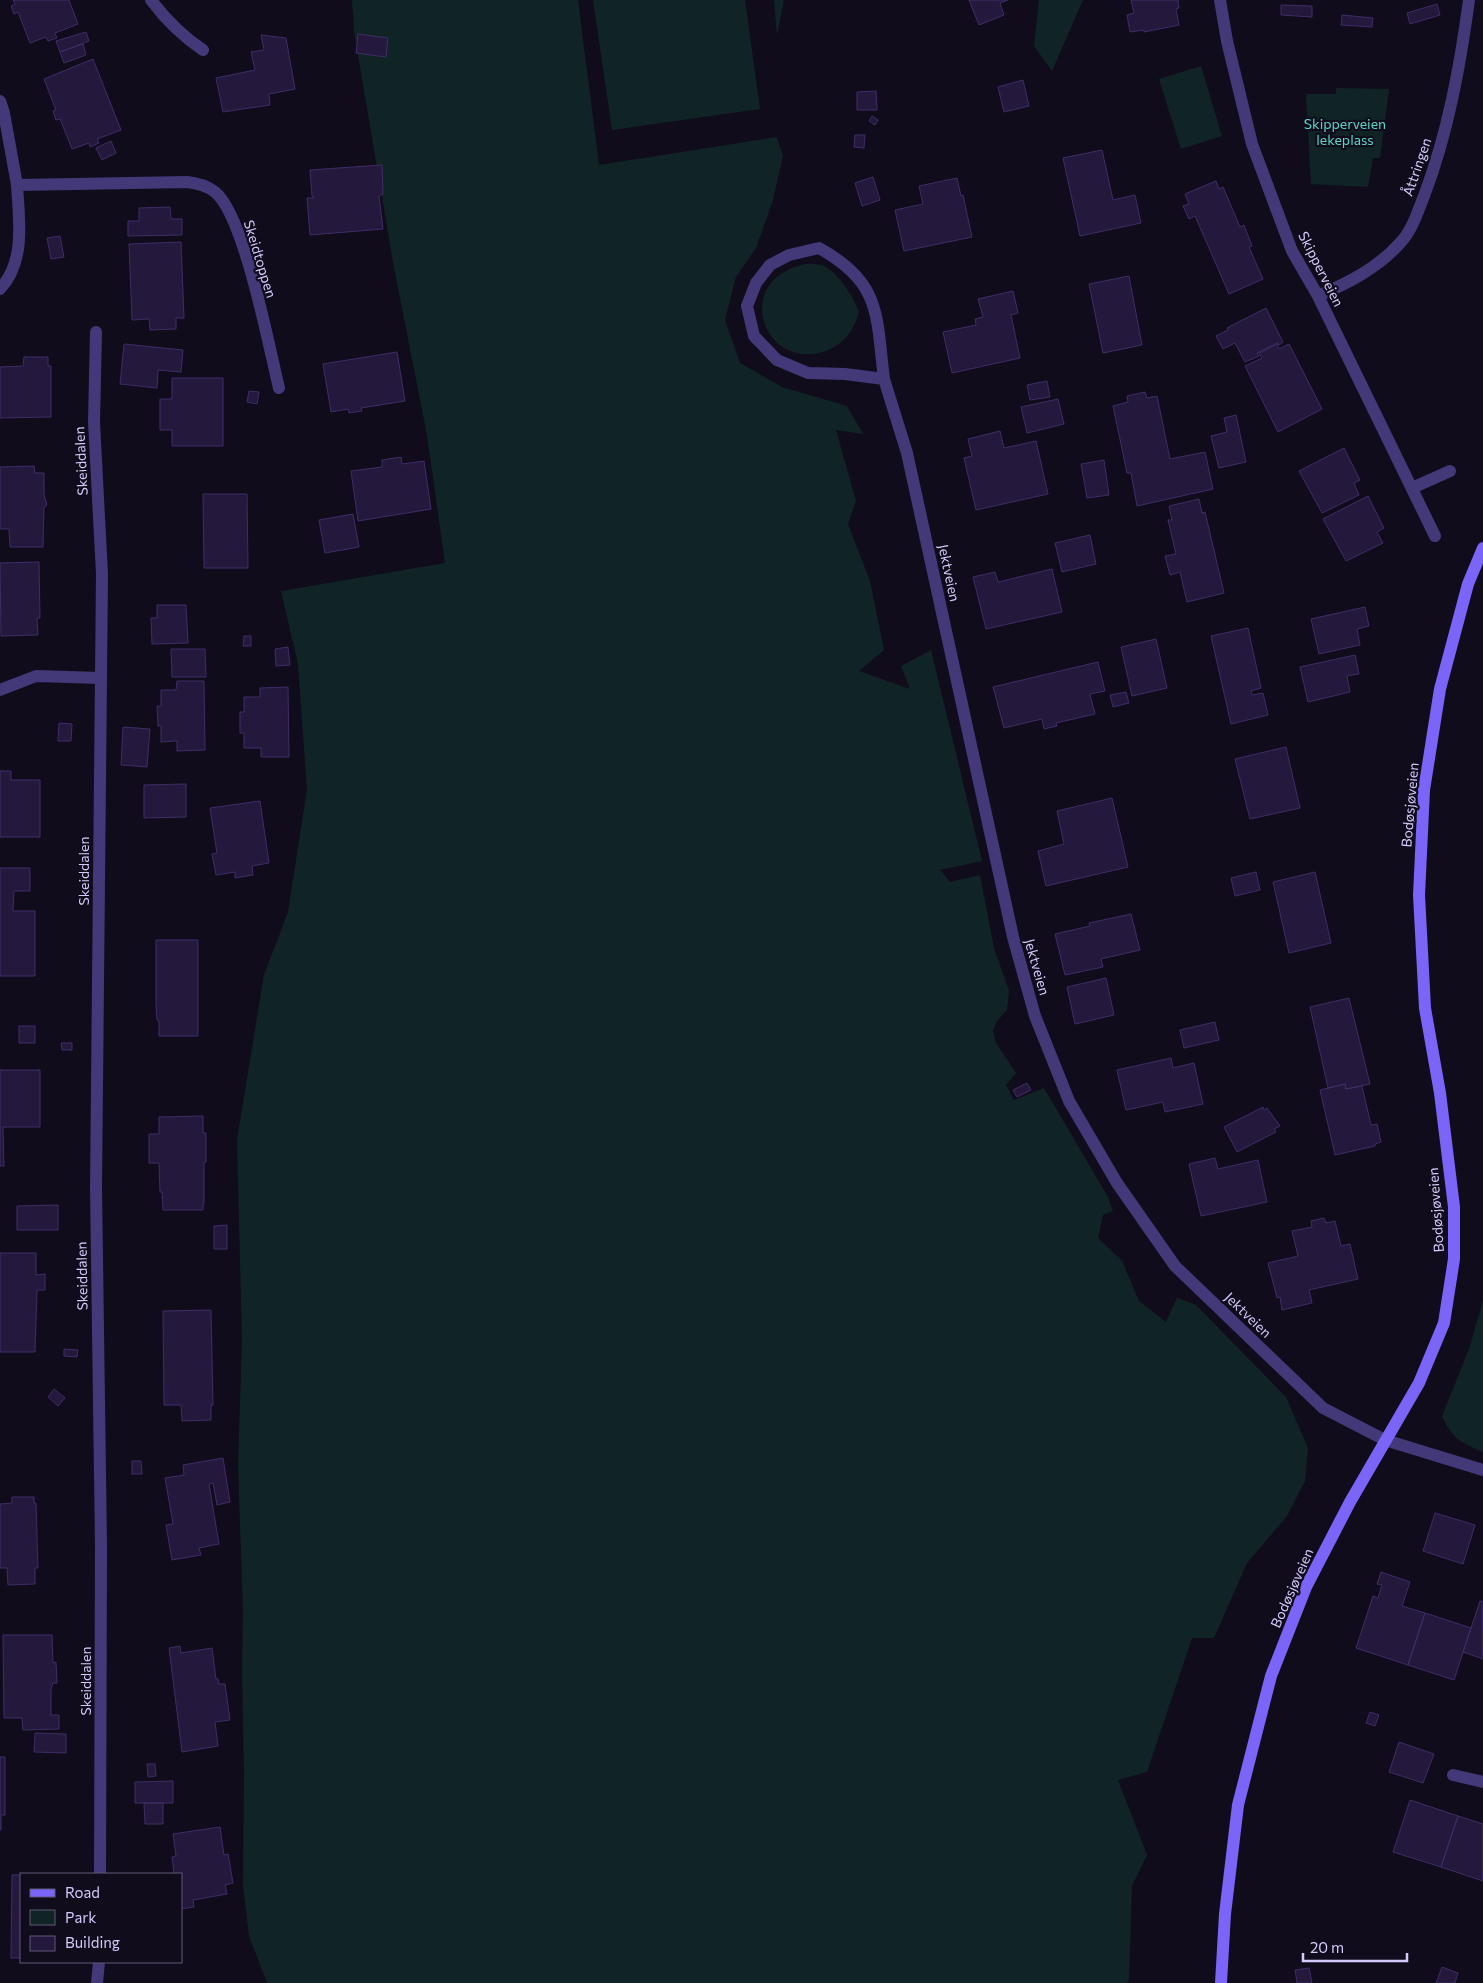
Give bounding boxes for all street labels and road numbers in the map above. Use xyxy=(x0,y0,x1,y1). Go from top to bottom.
street label: Åttringen xyxy=(1399,135,1434,198)
street label: Skeidtoppen xyxy=(241,218,280,300)
street label: Skipperveien xyxy=(1295,228,1348,309)
street label: Skeiddalen xyxy=(70,426,91,496)
street label: Jektveien xyxy=(935,543,964,603)
street label: Bodøsjøveien xyxy=(1397,762,1422,848)
street label: Skeiddalen xyxy=(75,837,92,905)
street label: Jektveien xyxy=(1021,937,1054,997)
street label: Bodøsjøveien xyxy=(1424,1167,1447,1253)
street label: Skeiddalen xyxy=(72,1241,91,1311)
street label: Jektveien xyxy=(1222,1288,1275,1341)
street label: Bodøsjøveien xyxy=(1266,1545,1317,1630)
street label: Skeiddalen xyxy=(77,1647,94,1715)

